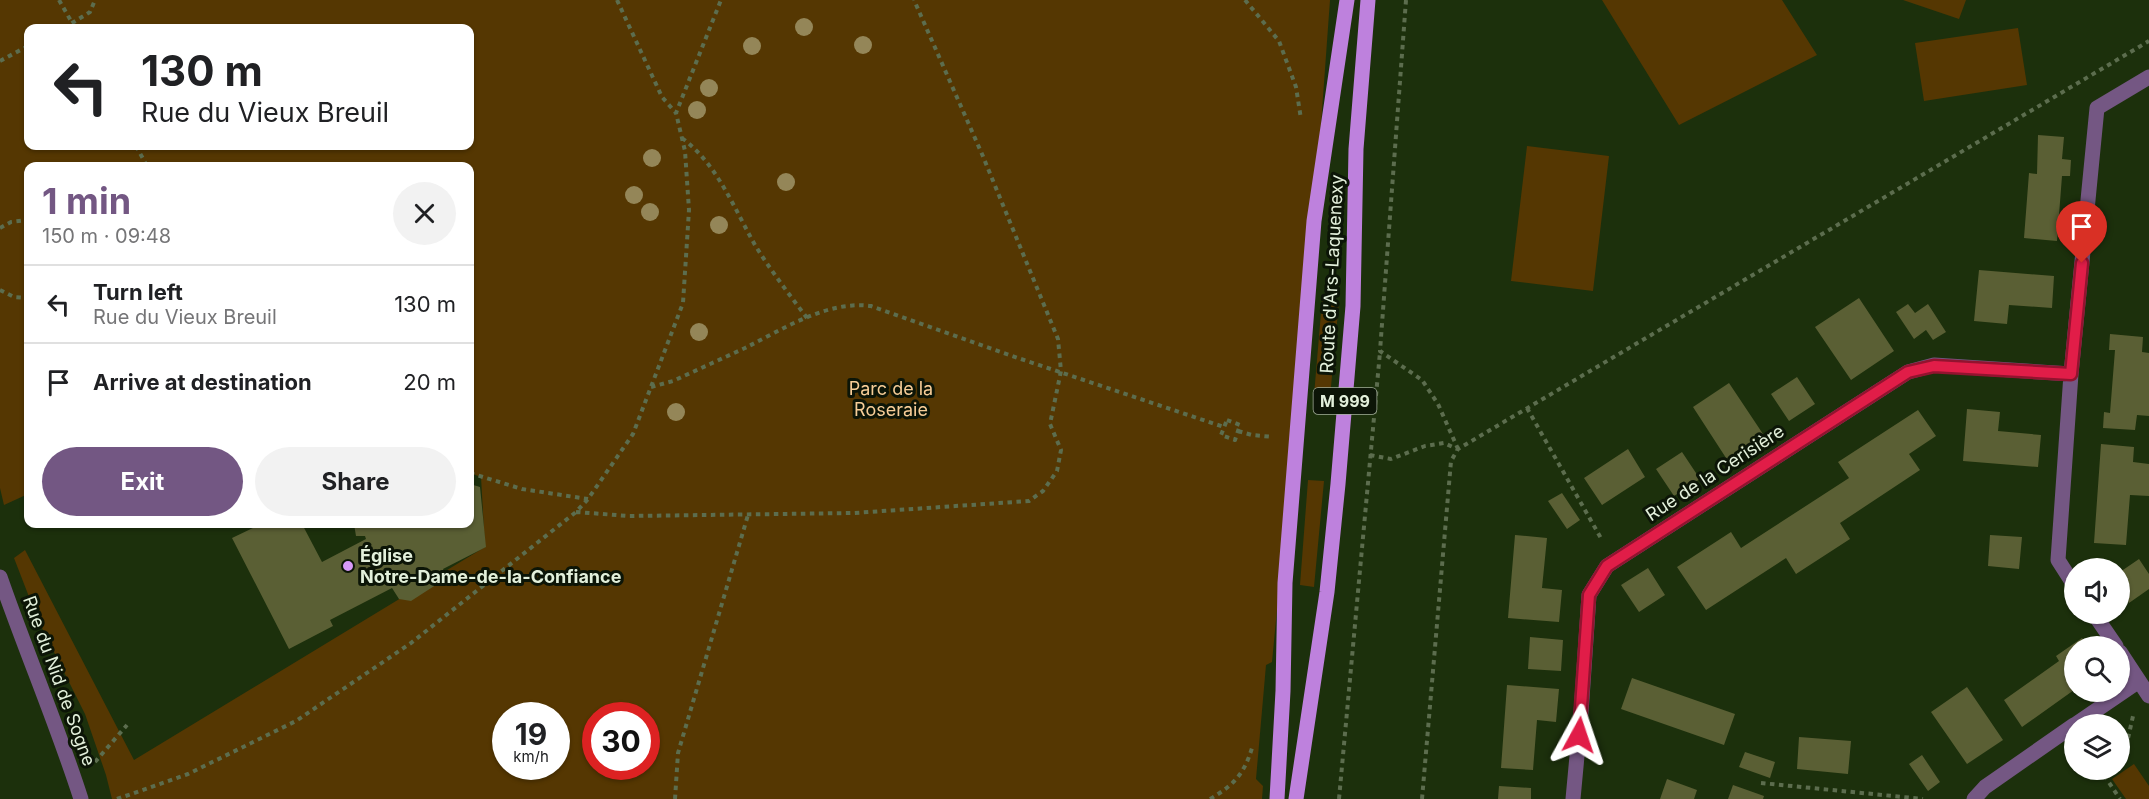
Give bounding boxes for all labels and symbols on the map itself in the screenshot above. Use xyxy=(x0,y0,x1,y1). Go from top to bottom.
street label: Route d'Ars-Laquenexy xyxy=(1316,174,1347,374)
pin xyxy=(2056,201,2107,263)
park label: Parc de la Roseraie xyxy=(849,378,933,420)
road number: M 999 xyxy=(1314,388,1376,414)
street label: Rue de la Cerisière xyxy=(1642,420,1788,525)
place label: Église Notre-Dame-de-la-Confiance xyxy=(360,545,622,587)
marker: Église Notre-Dame-de-la-Confiance xyxy=(341,559,355,573)
street label: Rue du Nid de Sogne xyxy=(19,593,100,769)
speed limit sign: 30 xyxy=(582,702,660,780)
position arrow xyxy=(1547,703,1611,767)

